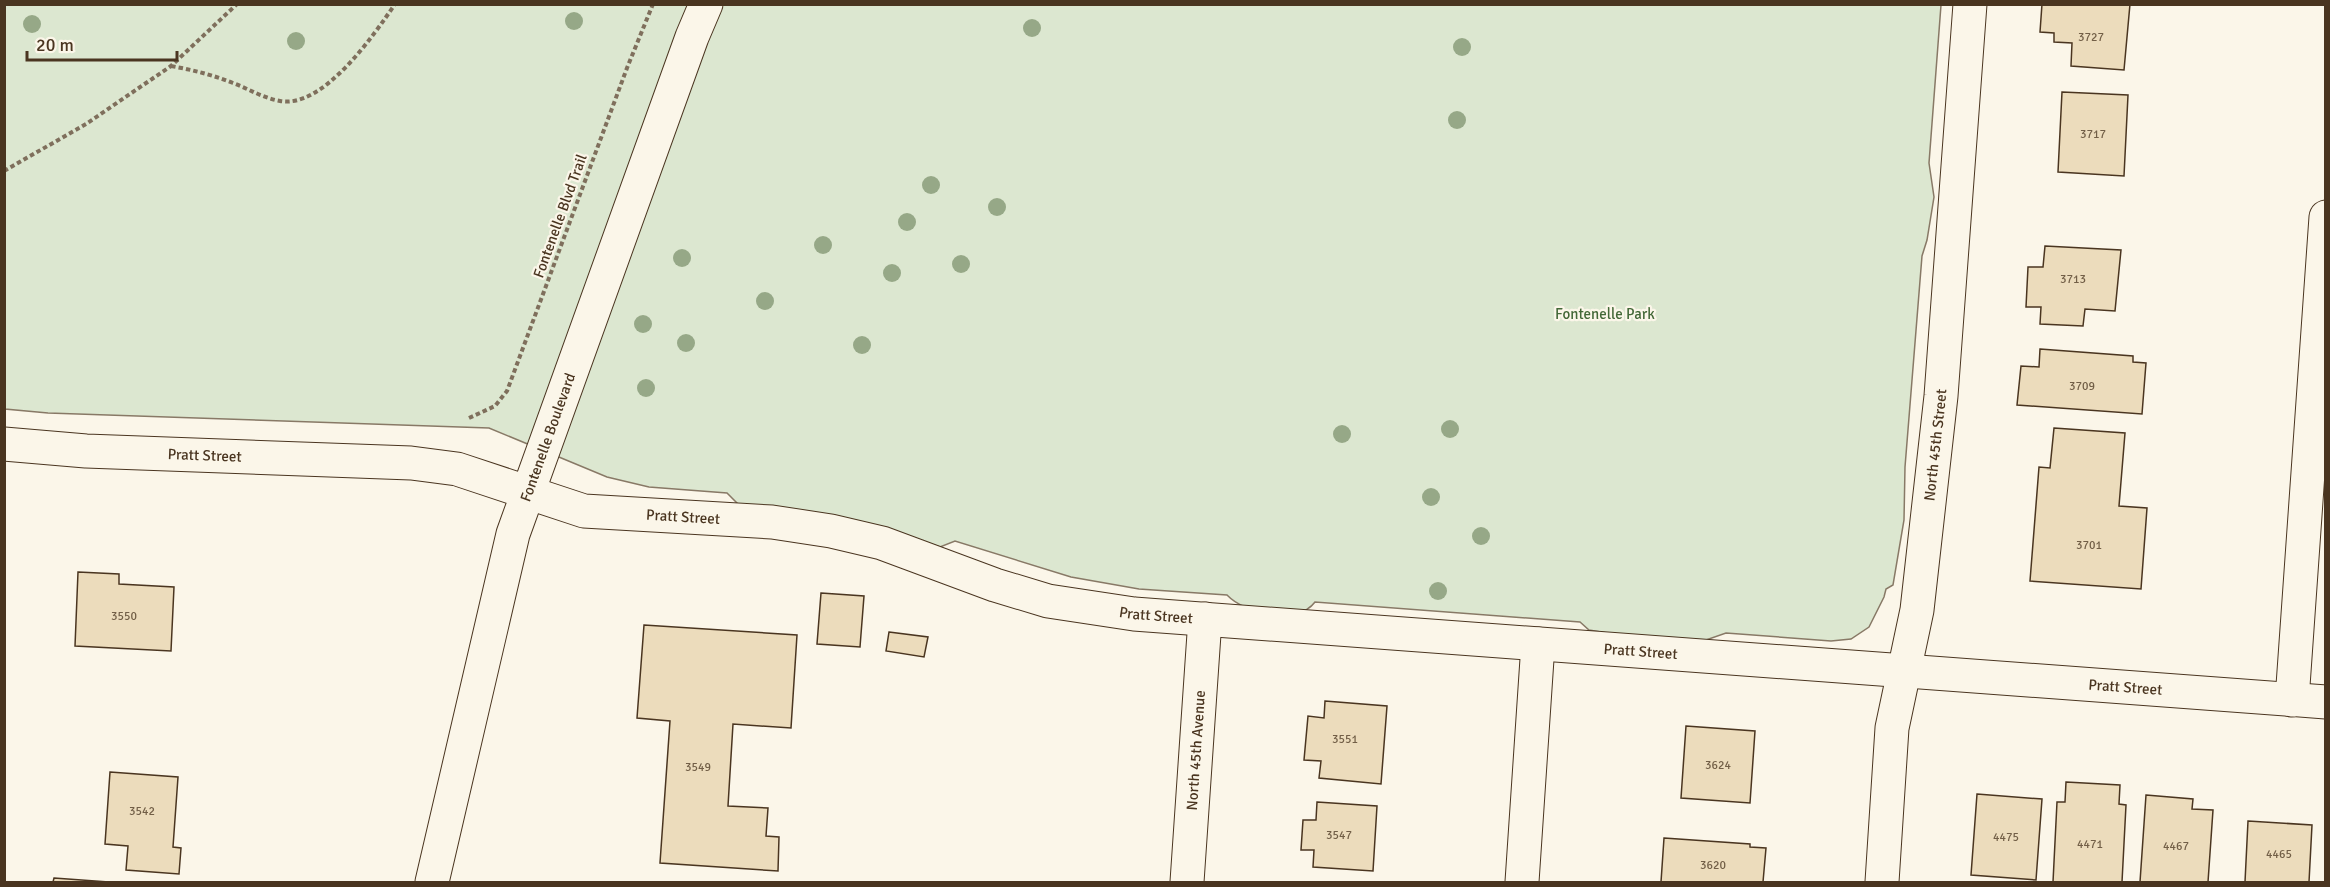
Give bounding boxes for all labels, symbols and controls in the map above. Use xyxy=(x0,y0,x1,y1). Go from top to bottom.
scale bar xyxy=(27,24,177,62)
house number: 3727 xyxy=(2078,30,2104,45)
text: 20 m xyxy=(36,34,74,56)
house number: 3717 xyxy=(2080,127,2106,142)
street label: Fontenelle Blvd Trail xyxy=(529,152,591,280)
house number: 3713 xyxy=(2060,272,2086,287)
park label: Fontenelle Park xyxy=(1555,305,1655,323)
street label: Fontenelle Boulevard xyxy=(516,371,579,504)
house number: 3709 xyxy=(2069,379,2095,394)
street label: North 45th Street xyxy=(1920,388,1950,502)
street label: Pratt Street xyxy=(167,445,242,466)
street label: Pratt Street xyxy=(646,506,721,528)
house number: 3701 xyxy=(2076,538,2102,553)
street label: Pratt Street xyxy=(1118,603,1194,627)
house number: 3550 xyxy=(111,609,137,624)
street label: Pratt Street xyxy=(1603,640,1678,663)
street label: Pratt Street xyxy=(2088,675,2163,699)
street label: North 45th Avenue xyxy=(1183,690,1209,811)
house number: 3551 xyxy=(1332,732,1358,747)
house number: 3624 xyxy=(1705,758,1731,773)
house number: 3549 xyxy=(685,760,711,775)
house number: 3542 xyxy=(129,804,155,819)
house number: 3547 xyxy=(1326,828,1352,843)
house number: 4475 xyxy=(1993,830,2019,845)
house number: 4471 xyxy=(2077,837,2103,852)
house number: 4467 xyxy=(2163,839,2189,854)
house number: 4465 xyxy=(2266,847,2292,862)
house number: 3620 xyxy=(1700,858,1726,873)

